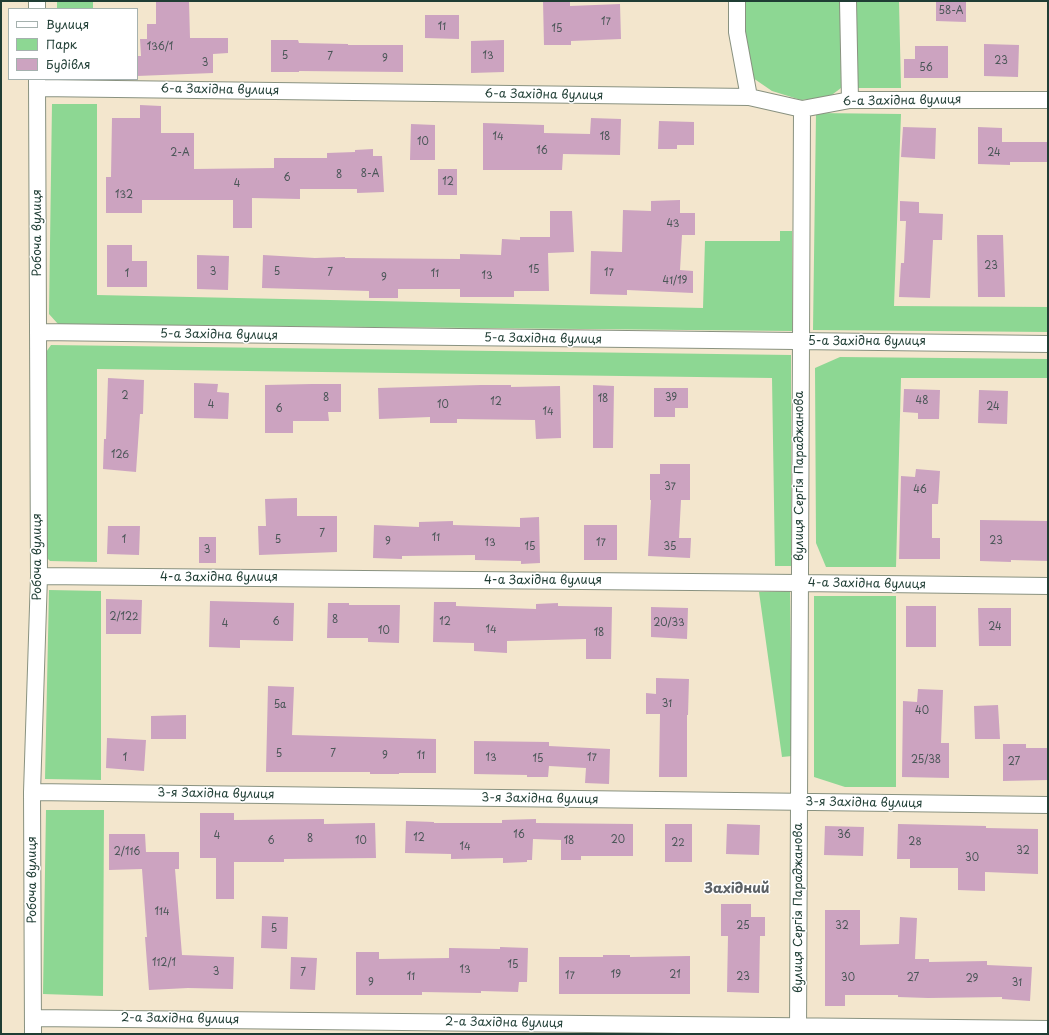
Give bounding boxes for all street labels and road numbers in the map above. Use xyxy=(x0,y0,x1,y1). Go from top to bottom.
street label: 6-а Західна вулиця xyxy=(161,82,279,98)
street label: 6-а Західна вулиця xyxy=(485,87,603,103)
street label: 6-а Західна вулиця xyxy=(843,93,961,109)
street label: Робоча вулиця xyxy=(31,189,45,277)
street label: 5-а Західна вулиця xyxy=(160,327,278,343)
street label: 5-а Західна вулиця xyxy=(484,331,602,347)
street label: 5-а Західна вулиця xyxy=(808,335,926,349)
street label: вулиця Сергія Параджанова xyxy=(793,391,807,561)
street label: Робоча вулиця xyxy=(31,513,45,601)
street label: 4-а Західна вулиця xyxy=(160,571,278,585)
street label: 4-а Західна вулиця xyxy=(484,574,602,588)
street label: 4-а Західна вулиця xyxy=(808,576,926,592)
street label: 3-я Західна вулиця xyxy=(157,786,275,802)
street label: 3-я Західна вулиця xyxy=(481,791,599,807)
street label: 3-я Західна вулиця xyxy=(805,795,923,811)
street label: вулиця Сергія Параджанова xyxy=(792,823,806,993)
street label: Робоча вулиця xyxy=(26,836,40,924)
street label: 2-а Західна вулиця xyxy=(121,1011,239,1027)
street label: 2-а Західна вулиця xyxy=(445,1015,563,1031)

